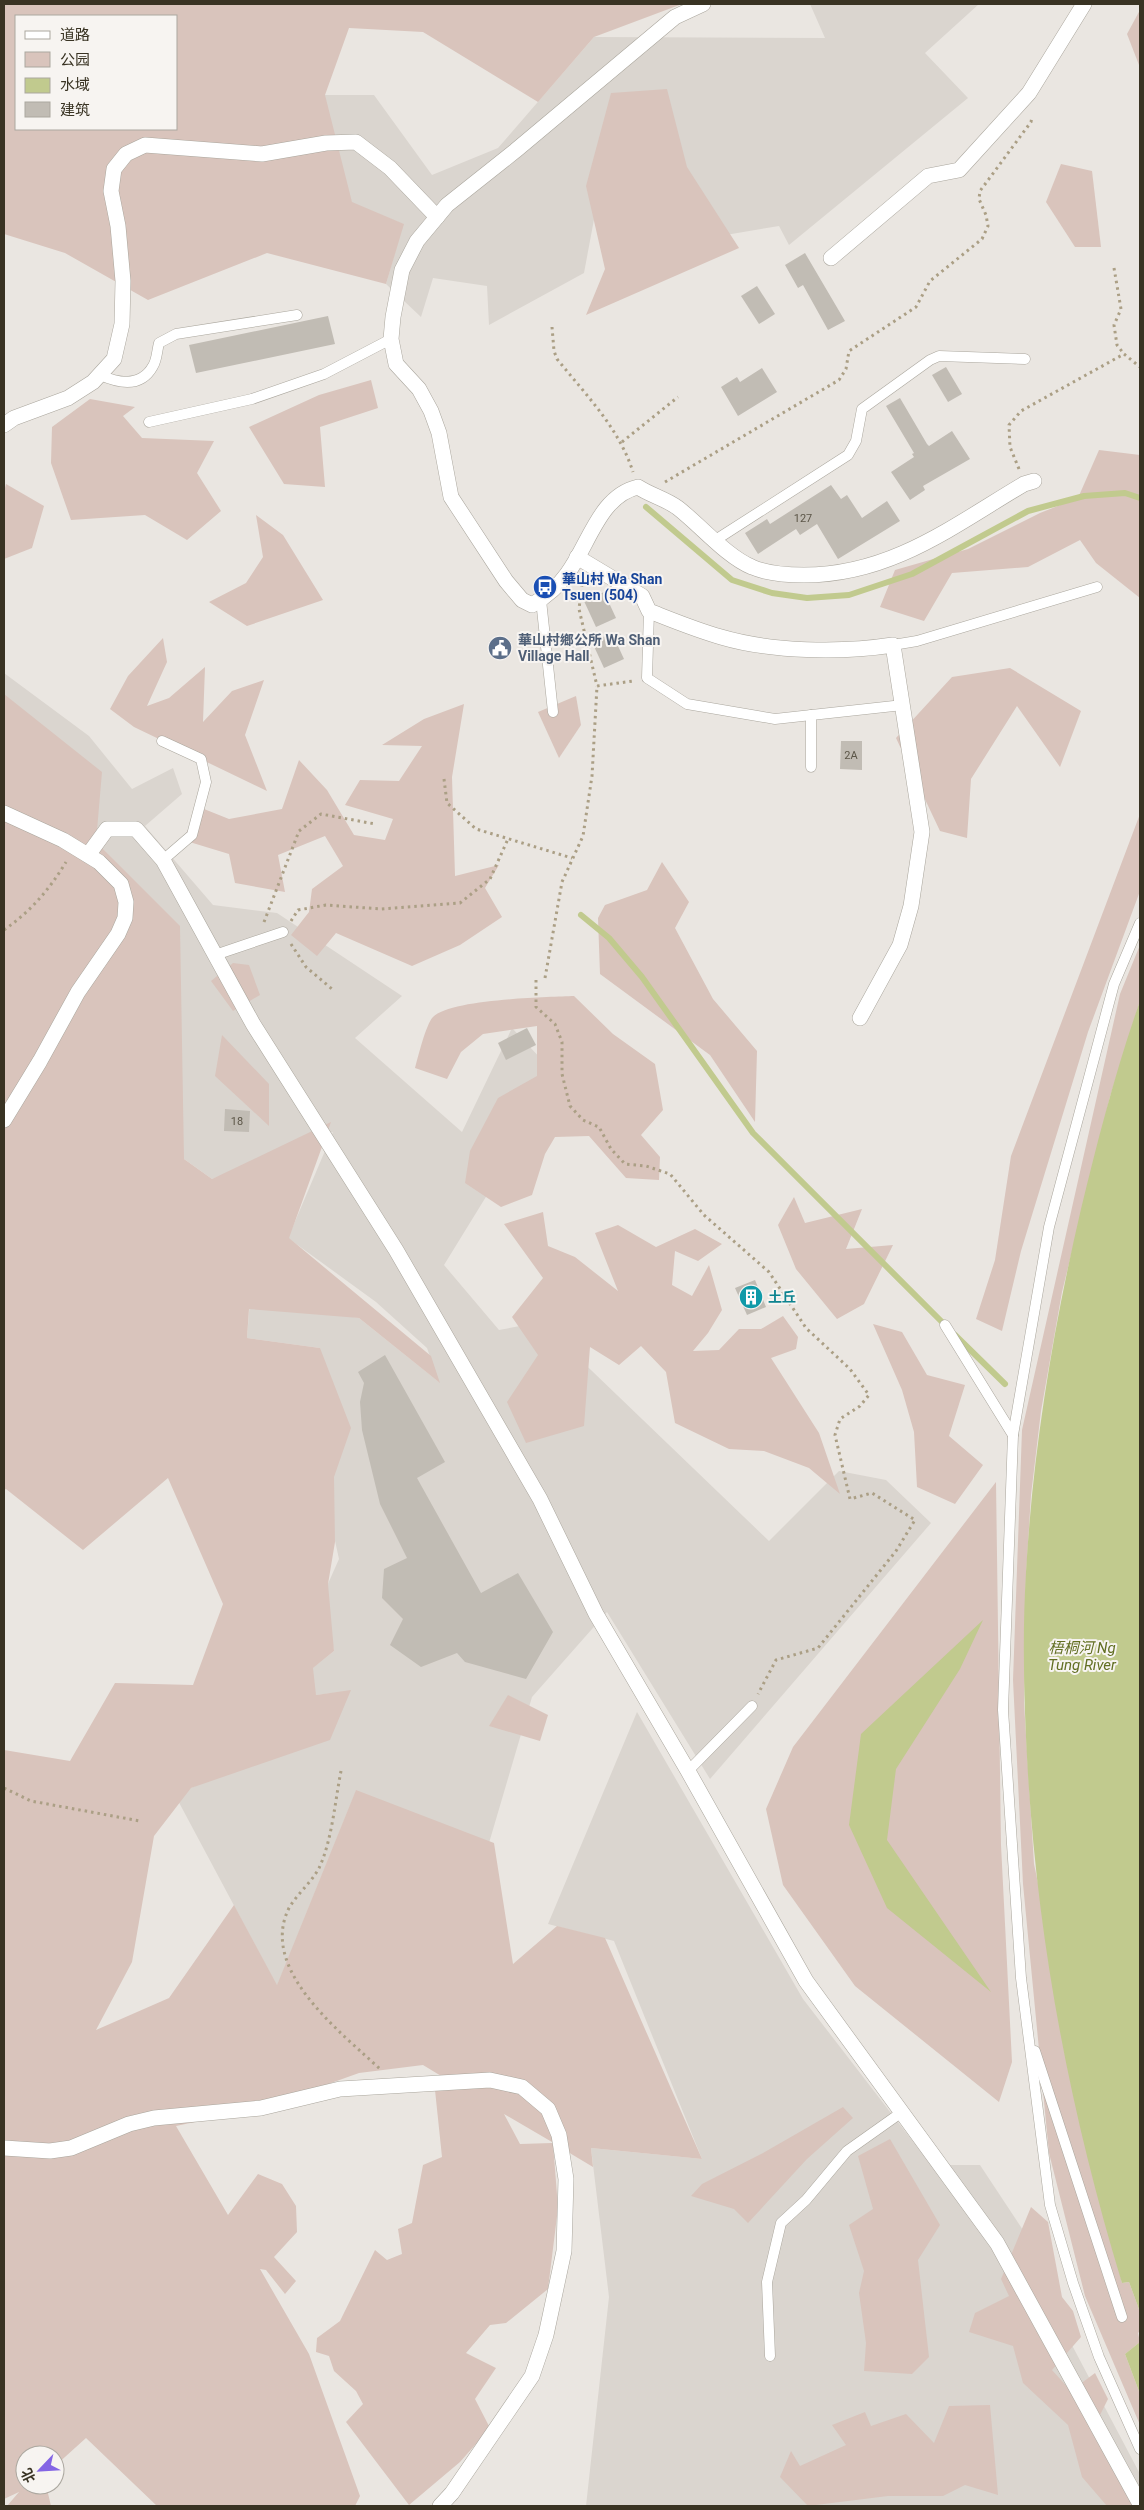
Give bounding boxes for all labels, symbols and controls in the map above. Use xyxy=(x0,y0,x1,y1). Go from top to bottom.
legend xyxy=(15,15,178,130)
text: 道路 xyxy=(60,26,90,44)
text: 公园 xyxy=(60,51,90,69)
text: 水域 xyxy=(60,76,90,94)
text: 建筑 xyxy=(60,101,90,119)
house number: 127 xyxy=(794,512,812,525)
place label: 華山村 Wa Shan Tsuen (504) xyxy=(562,571,662,604)
bus stop icon: 華山村 Wa Shan Tsuen (504) xyxy=(532,574,558,600)
place label: 華山村鄉公所 Wa Shan Village Hall xyxy=(518,632,660,664)
public building icon: 華山村鄉公所 Wa Shan Village Hall xyxy=(487,635,513,661)
house number: 2A xyxy=(844,749,859,762)
house number: 18 xyxy=(231,1115,243,1128)
building icon: 土丘 xyxy=(738,1284,764,1310)
place label: 土丘 xyxy=(768,1289,796,1305)
water label: 梧桐河 Ng Tung River xyxy=(1048,1639,1117,1674)
north arrow xyxy=(15,2445,65,2495)
text: 北 xyxy=(18,2466,38,2485)

